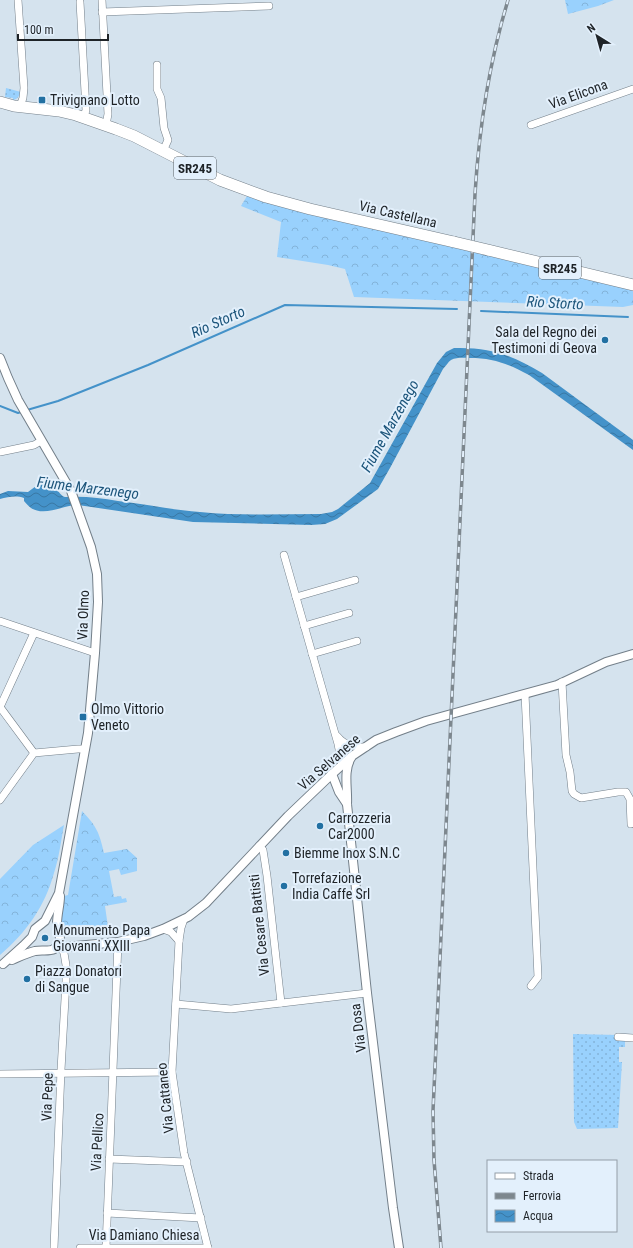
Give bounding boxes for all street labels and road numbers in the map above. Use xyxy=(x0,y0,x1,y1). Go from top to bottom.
street label: Via Elicona xyxy=(546,76,610,112)
road number: SR245 xyxy=(174,157,216,179)
street label: Via Castellana xyxy=(358,197,438,231)
road number: SR245 xyxy=(539,257,581,279)
street label: Via Olmo xyxy=(74,590,92,640)
street label: Via Selvanese xyxy=(295,730,364,793)
street label: Via Cesare Battisti xyxy=(246,873,272,977)
street label: Via Dosa xyxy=(347,1003,369,1053)
street label: Via Cattaneo xyxy=(153,1062,177,1134)
street label: Via Pepe xyxy=(38,1072,56,1122)
street label: Via Pellico xyxy=(87,1112,107,1172)
street label: Via Damiano Chiesa xyxy=(89,1227,199,1243)

